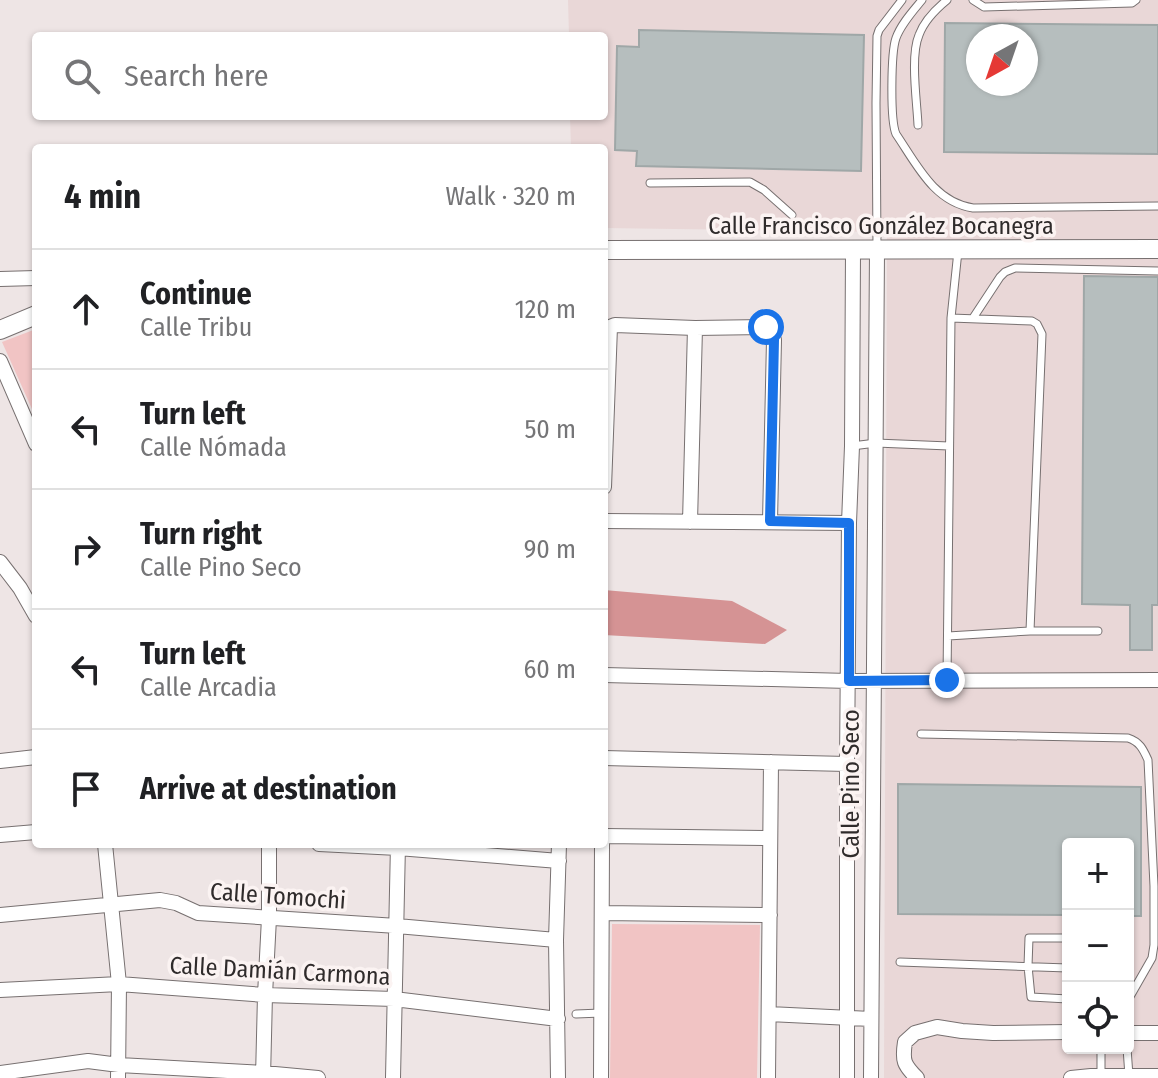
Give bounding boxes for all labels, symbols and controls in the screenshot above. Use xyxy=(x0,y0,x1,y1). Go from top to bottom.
north arrow xyxy=(966,24,1038,96)
search box xyxy=(32,32,608,120)
icon: search xyxy=(60,54,104,98)
text: Search here xyxy=(124,58,269,94)
text: 4 min xyxy=(64,176,141,217)
text: Walk · 320 m xyxy=(445,181,576,212)
street label: Calle Francisco González Bocanegra xyxy=(708,212,1054,240)
text: Continue xyxy=(140,276,252,312)
icon: ahead xyxy=(64,287,108,331)
text: 120 m xyxy=(515,294,576,325)
route start xyxy=(748,309,784,345)
text: Calle Tribu xyxy=(140,312,252,343)
text: Turn left xyxy=(140,396,246,432)
icon: left xyxy=(64,407,108,451)
text: 50 m xyxy=(524,414,576,445)
text: Calle Nómada xyxy=(140,432,287,463)
text: Turn right xyxy=(140,516,262,552)
icon: right xyxy=(64,527,108,571)
text: 90 m xyxy=(524,534,576,565)
text: Calle Pino Seco xyxy=(140,552,302,583)
text: Turn left xyxy=(140,636,246,672)
icon: left xyxy=(64,647,108,691)
text: 60 m xyxy=(523,654,576,685)
route end xyxy=(929,662,965,698)
text: Calle Arcadia xyxy=(140,672,277,703)
street label: Calle Pino Seco xyxy=(837,709,865,859)
icon: arrive xyxy=(64,767,108,811)
text: Arrive at destination xyxy=(140,771,397,807)
map controls xyxy=(1062,838,1134,1054)
button: + xyxy=(1062,838,1134,910)
street label: Calle Tomochi xyxy=(209,877,347,915)
button: − xyxy=(1062,910,1134,982)
street label: Calle Damián Carmona xyxy=(169,951,391,991)
button: locate xyxy=(1062,982,1134,1054)

